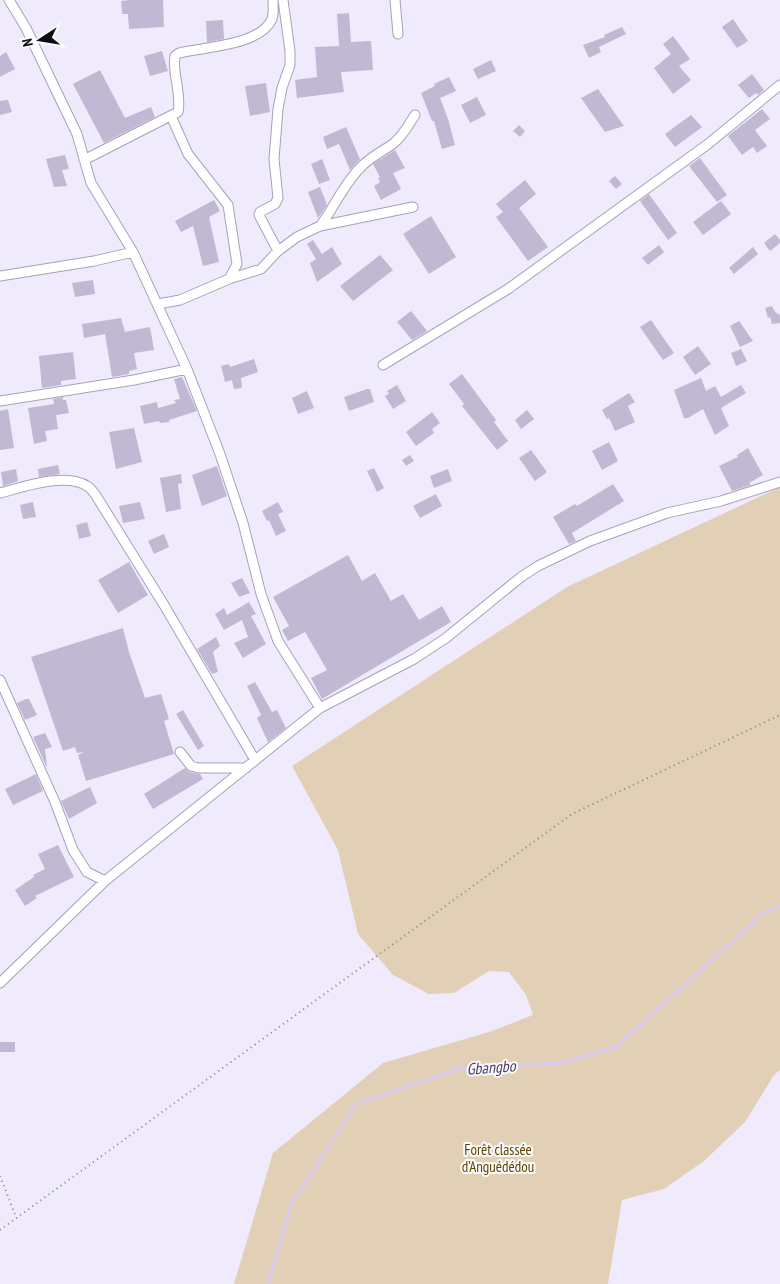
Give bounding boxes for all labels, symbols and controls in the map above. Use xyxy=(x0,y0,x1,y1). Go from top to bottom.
north arrow xyxy=(15,15,65,65)
text: N xyxy=(18,37,37,48)
water label: Gbangbo xyxy=(466,1055,517,1079)
park label: Forêt classée d’Anguédédou xyxy=(462,1140,534,1176)

